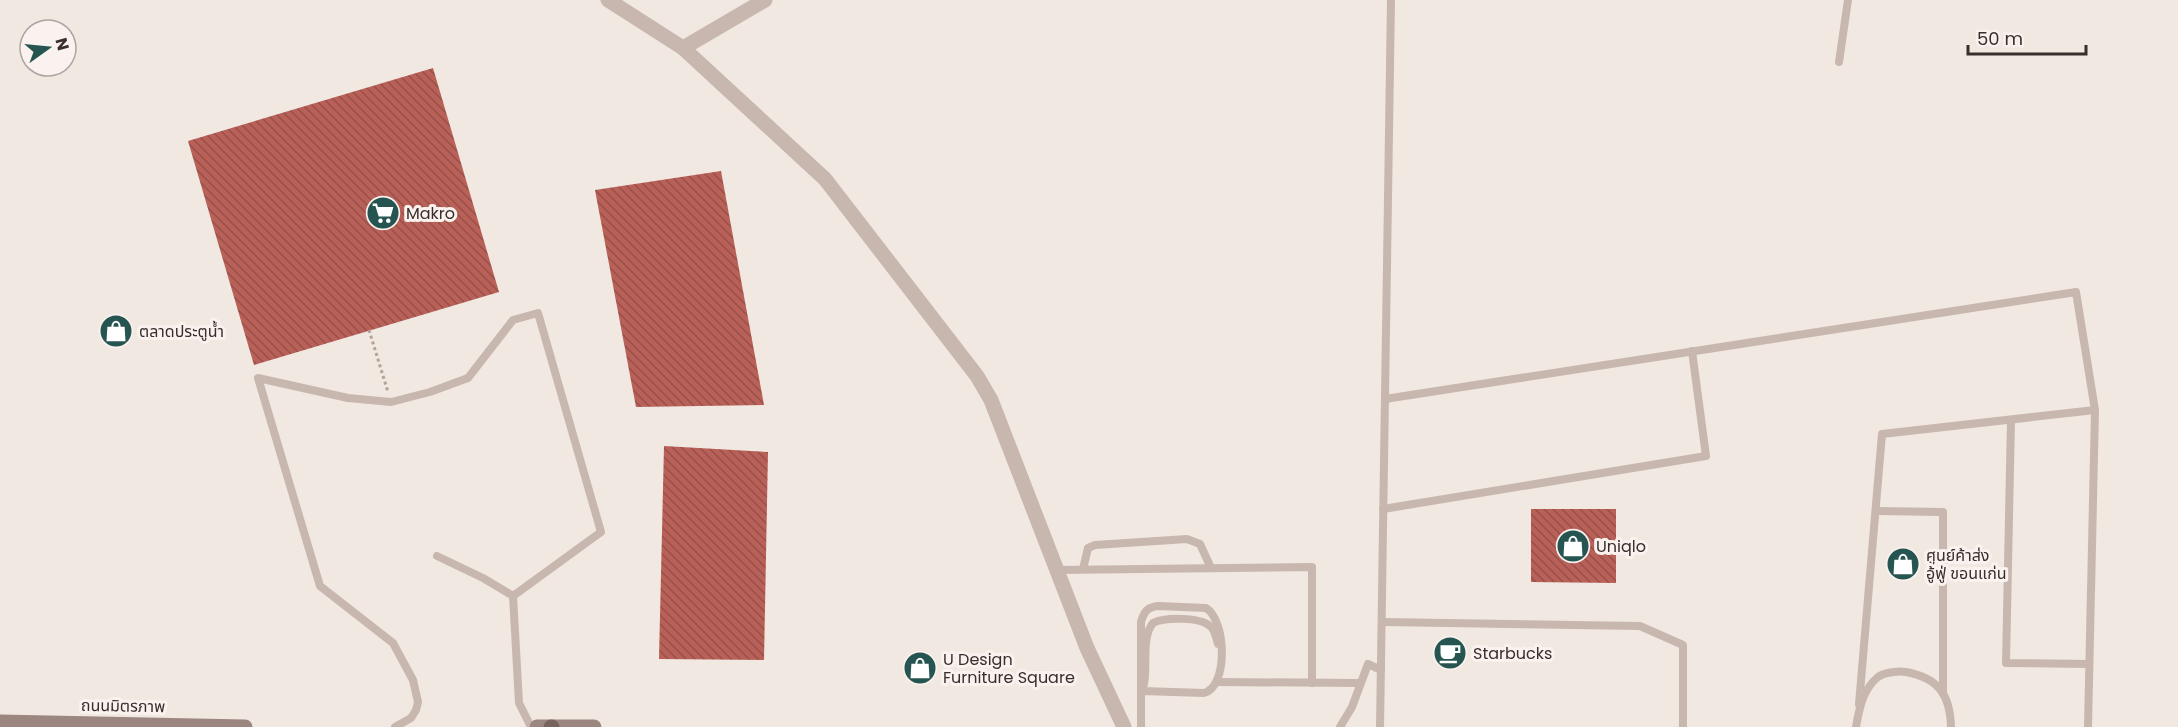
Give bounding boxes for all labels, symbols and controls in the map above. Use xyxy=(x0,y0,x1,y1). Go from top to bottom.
north arrow xyxy=(18,18,78,78)
scale bar xyxy=(1968,18,2086,56)
text: 50 m xyxy=(1977,26,2023,51)
text: N xyxy=(49,35,75,53)
supermarket icon: Makro xyxy=(365,195,401,231)
place label: Makro xyxy=(406,202,455,225)
shop icon: ตลาดประตูน้ำ xyxy=(98,313,134,349)
place label: ตลาดประตูน้ำ xyxy=(139,320,224,343)
shop icon: Uniqlo xyxy=(1555,528,1591,564)
place label: Uniqlo xyxy=(1596,535,1646,558)
place label: ศูนย์ค้าส่ง อู้ฟู่ ขอนแก่น xyxy=(1926,544,2007,585)
shop icon: ศูนย์ค้าส่ง อู้ฟู่ ขอนแก่น xyxy=(1885,546,1921,582)
cafe icon: Starbucks xyxy=(1432,635,1468,671)
place label: Starbucks xyxy=(1473,642,1552,665)
place label: U Design Furniture Square xyxy=(943,648,1075,689)
shop icon: U Design Furniture Square xyxy=(902,650,938,686)
street label: ถนนมิตรภาพ xyxy=(81,694,165,718)

